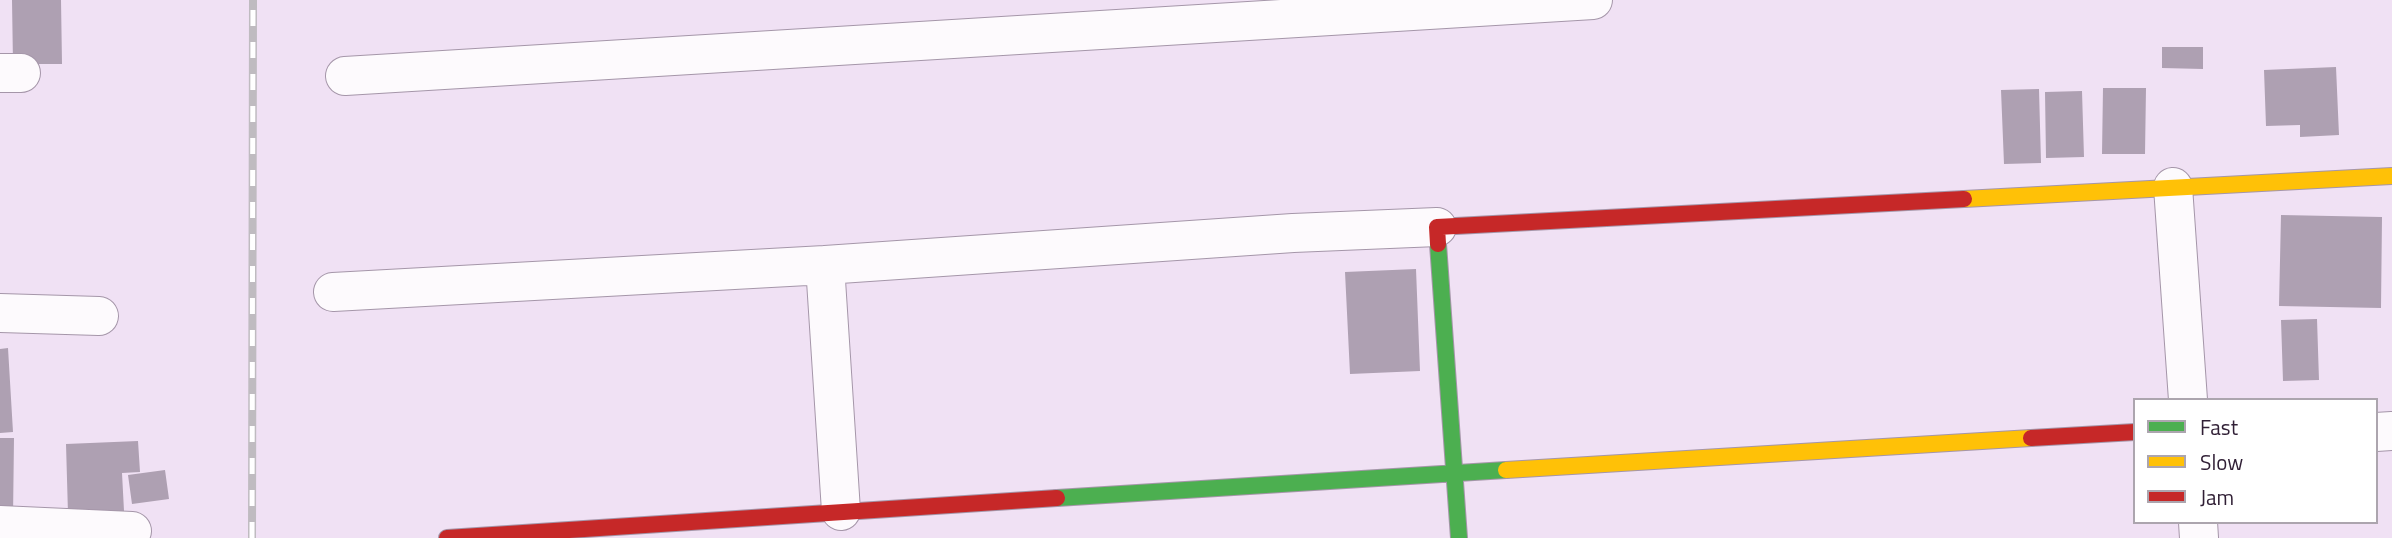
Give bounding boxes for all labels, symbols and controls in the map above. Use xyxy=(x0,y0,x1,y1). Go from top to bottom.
legend xyxy=(2133,398,2378,524)
text: Fast xyxy=(2200,411,2238,443)
text: Slow xyxy=(2200,446,2243,478)
text: Jam xyxy=(2200,481,2234,513)

